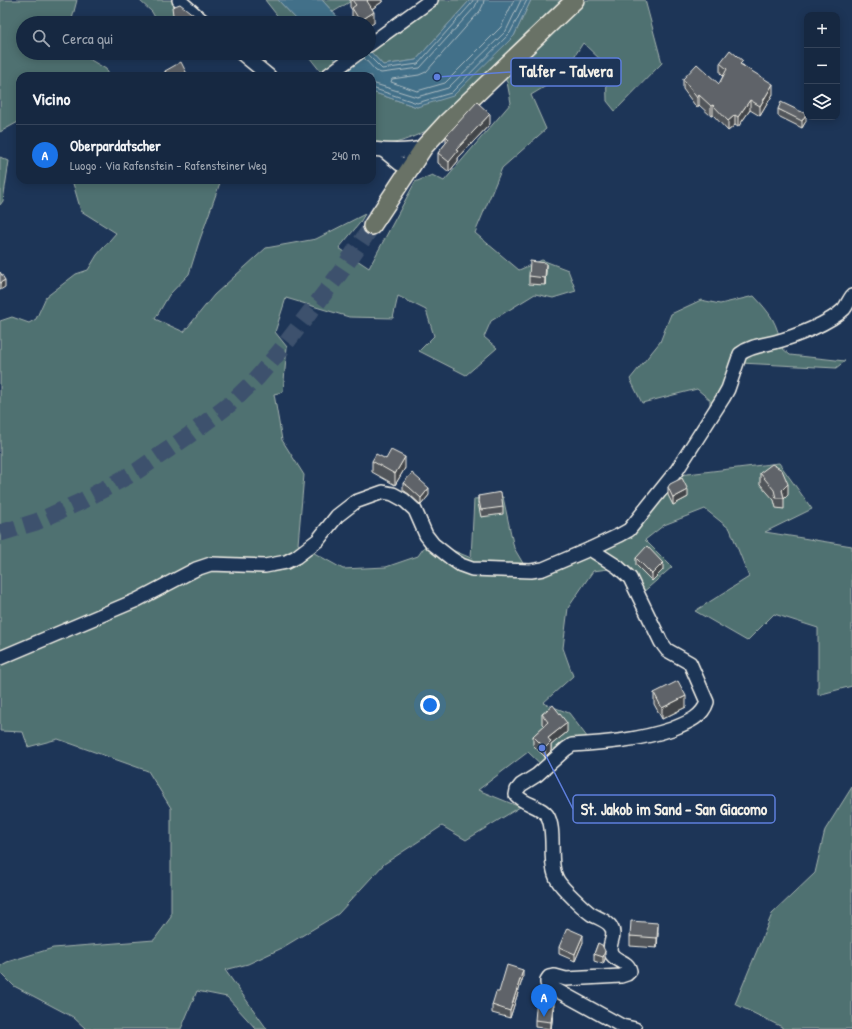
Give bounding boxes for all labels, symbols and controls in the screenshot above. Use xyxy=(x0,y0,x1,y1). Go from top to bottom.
map controls xyxy=(804,12,840,120)
button: + xyxy=(804,12,840,48)
search box xyxy=(16,16,376,60)
icon: search xyxy=(30,27,52,49)
text: Cerca qui xyxy=(62,28,113,49)
button: − xyxy=(804,48,840,84)
callout: Talfer - Talvera xyxy=(511,58,621,86)
text: Talfer - Talvera xyxy=(518,60,613,82)
button: layers xyxy=(804,84,840,120)
text: Vicino xyxy=(32,87,70,110)
text: Oberpardatscher xyxy=(70,135,161,156)
text: A xyxy=(42,146,48,164)
text: 240 m xyxy=(331,146,360,164)
text: Luogo · Via Rafenstein - Rafensteiner Weg xyxy=(70,156,267,174)
your location xyxy=(420,695,440,715)
callout: St. Jakob im Sand - San Giacomo xyxy=(573,795,775,823)
text: St. Jakob im Sand - San Giacomo xyxy=(581,798,768,820)
pin: A xyxy=(531,984,557,1017)

